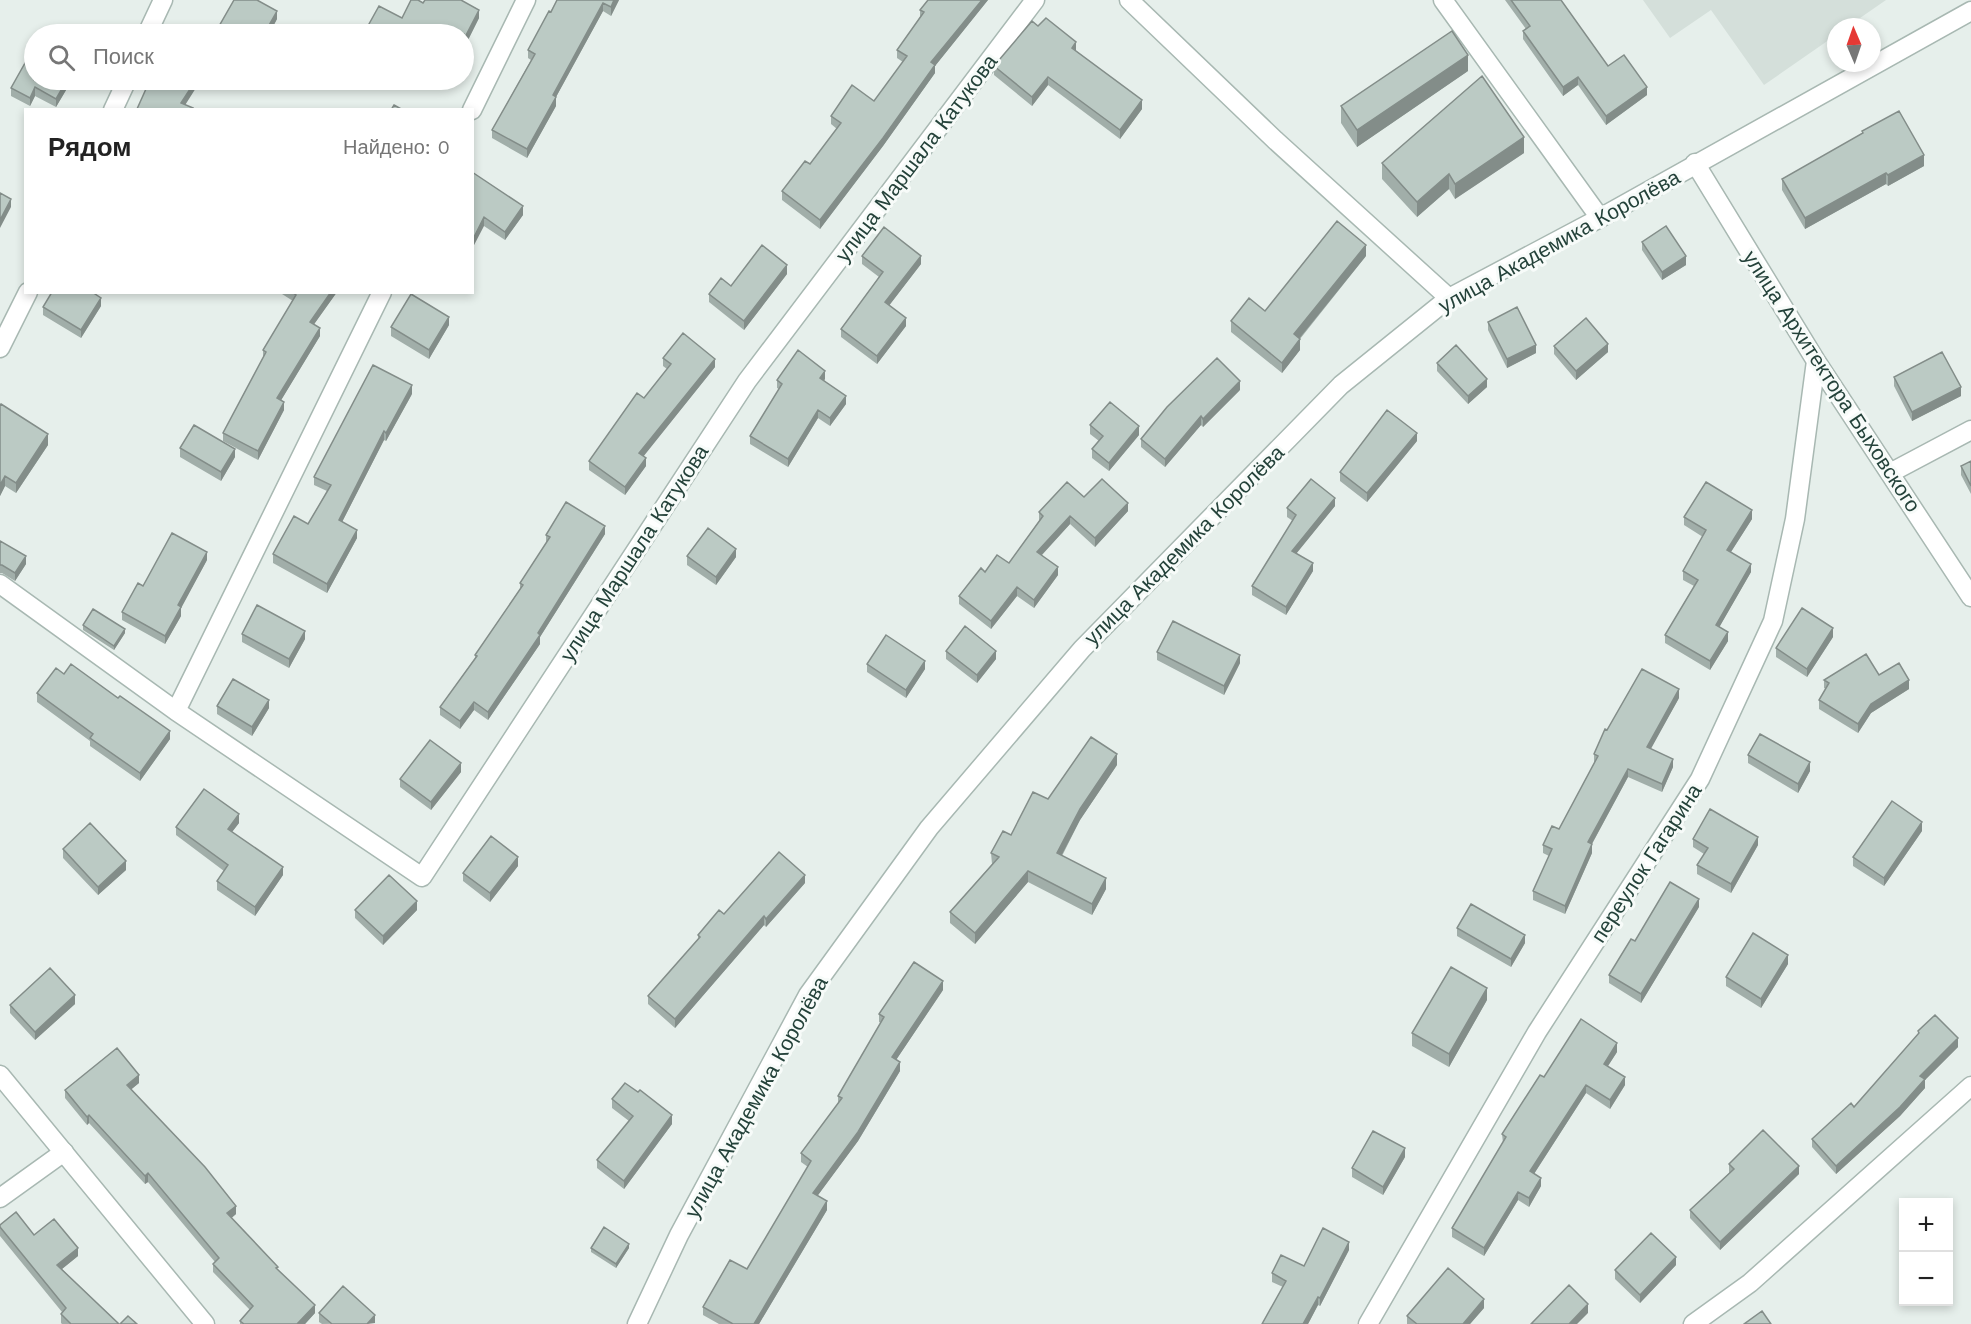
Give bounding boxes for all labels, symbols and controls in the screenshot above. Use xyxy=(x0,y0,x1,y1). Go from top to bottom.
north arrow xyxy=(1827,18,1881,72)
search box xyxy=(24,24,474,90)
icon: search xyxy=(45,41,78,74)
text: Поиск xyxy=(93,44,154,69)
street label: улица Маршала Катукова xyxy=(830,49,1002,267)
text: Рядом xyxy=(48,132,131,162)
text: Найдено: 0 xyxy=(343,135,450,159)
street label: улица Академика Королёва xyxy=(1434,164,1684,318)
street label: улица Архитектора Быховского xyxy=(1738,246,1926,516)
street label: улица Маршала Катукова xyxy=(555,440,714,666)
street label: улица Академика Королёва xyxy=(1079,440,1289,650)
street label: переулок Гагарина xyxy=(1585,779,1707,947)
street label: улица Академика Королёва xyxy=(679,972,833,1222)
map controls xyxy=(1899,1198,1953,1306)
button: + xyxy=(1899,1198,1953,1252)
button: − xyxy=(1899,1252,1953,1306)

